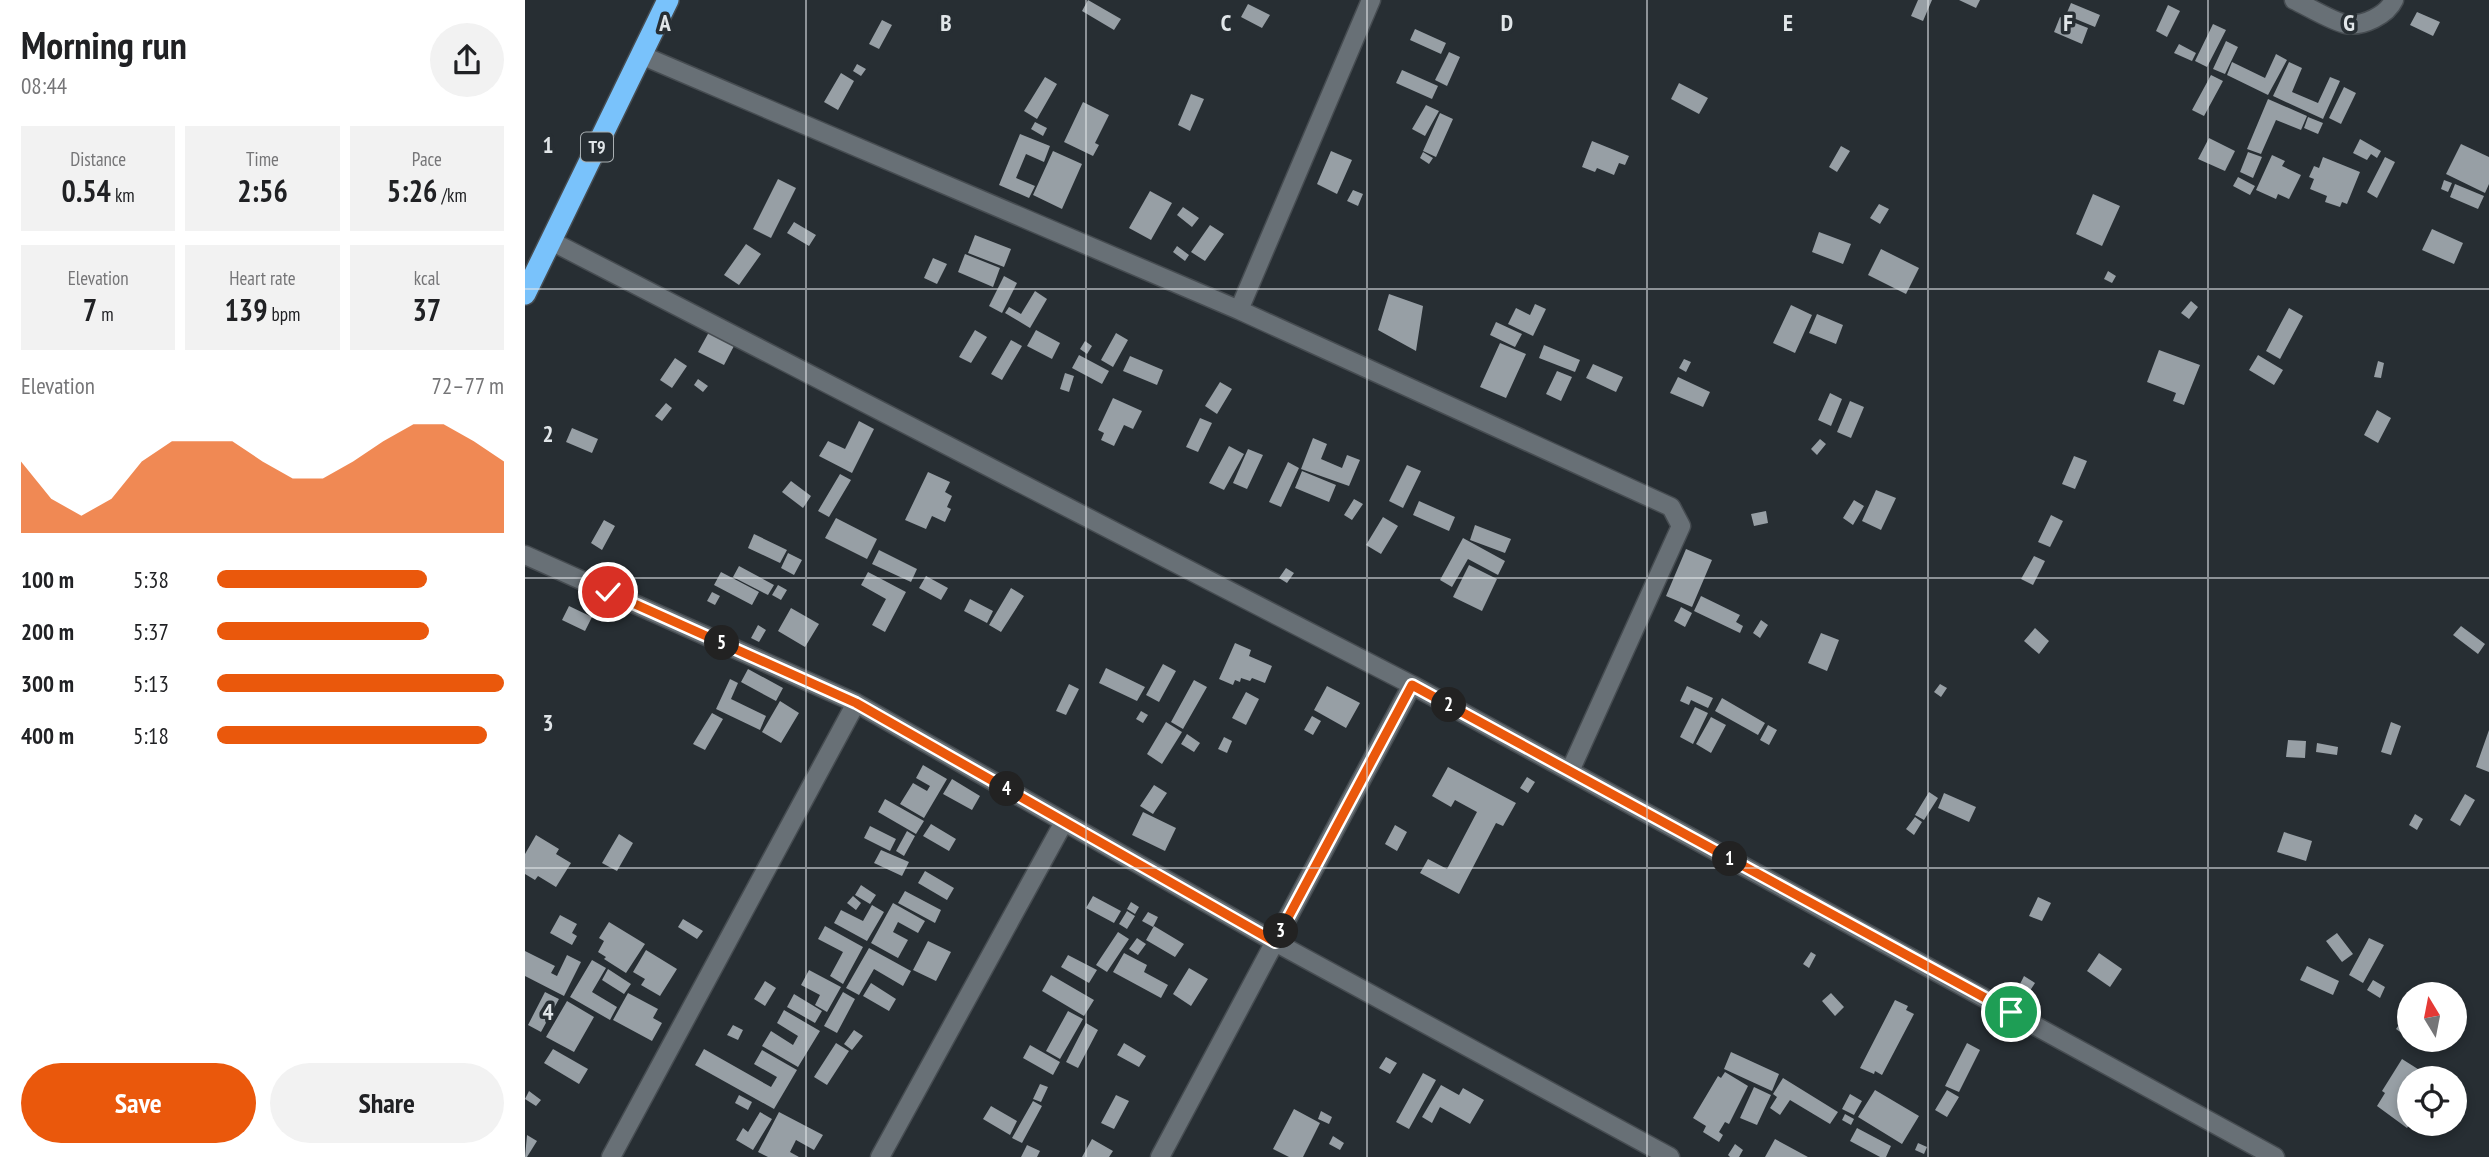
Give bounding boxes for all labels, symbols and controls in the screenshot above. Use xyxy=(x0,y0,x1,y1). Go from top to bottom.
text: A xyxy=(658,8,671,37)
text: B xyxy=(940,8,952,37)
text: C xyxy=(1221,8,1232,37)
text: D xyxy=(1501,8,1513,37)
text: E xyxy=(1783,8,1793,37)
text: F xyxy=(2063,8,2073,37)
text: G xyxy=(2343,8,2355,37)
text: Morning run xyxy=(21,20,187,69)
button: share xyxy=(430,23,504,97)
text: 08:44 xyxy=(21,71,67,100)
text: 1 xyxy=(543,130,554,159)
road number: T9 xyxy=(581,132,613,162)
text: Distance xyxy=(70,147,126,171)
text: Time xyxy=(246,147,279,171)
text: Pace xyxy=(412,147,442,171)
text: 0.54 xyxy=(62,171,111,210)
text: 2:56 xyxy=(237,171,288,210)
text: 5:26 xyxy=(387,171,437,210)
text: km xyxy=(111,183,135,207)
text: /km xyxy=(437,183,467,207)
text: Elevation xyxy=(68,266,129,290)
text: Heart rate xyxy=(229,266,296,290)
text: kcal xyxy=(414,266,440,290)
text: 7 xyxy=(83,290,97,329)
text: 139 xyxy=(225,290,268,329)
text: 37 xyxy=(412,290,441,329)
text: m xyxy=(97,302,114,326)
text: bpm xyxy=(268,302,300,326)
text: Elevation xyxy=(21,371,95,400)
text: 72–77 m xyxy=(432,371,504,400)
text: 2 xyxy=(543,419,554,448)
pin xyxy=(578,562,638,622)
text: 100 m xyxy=(21,565,74,594)
text: 5:38 xyxy=(133,565,169,594)
icon: check xyxy=(589,573,627,611)
text: 200 m xyxy=(21,617,74,646)
text: 5:37 xyxy=(133,617,169,646)
pin: 5 xyxy=(705,626,739,660)
text: 5 xyxy=(717,630,726,654)
text: 300 m xyxy=(21,669,74,698)
text: 5:13 xyxy=(133,669,169,698)
pin: 2 xyxy=(1431,688,1467,722)
text: 2 xyxy=(1444,692,1453,716)
text: 3 xyxy=(543,708,554,737)
text: 400 m xyxy=(21,721,74,750)
text: 5:18 xyxy=(133,721,169,750)
pin: 4 xyxy=(989,772,1025,806)
text: 4 xyxy=(1002,776,1011,800)
pin: 1 xyxy=(1713,842,1747,876)
text: 1 xyxy=(1725,846,1734,870)
pin: 3 xyxy=(1263,914,1299,948)
text: 3 xyxy=(1276,918,1285,942)
pin xyxy=(1981,982,2041,1042)
north arrow xyxy=(2397,982,2467,1052)
map controls xyxy=(2397,982,2467,1136)
icon: arrive xyxy=(1992,993,2030,1031)
text: 4 xyxy=(543,997,554,1026)
button: Save xyxy=(21,1063,256,1143)
button: Share xyxy=(270,1063,504,1143)
button: locate xyxy=(2397,1066,2467,1136)

